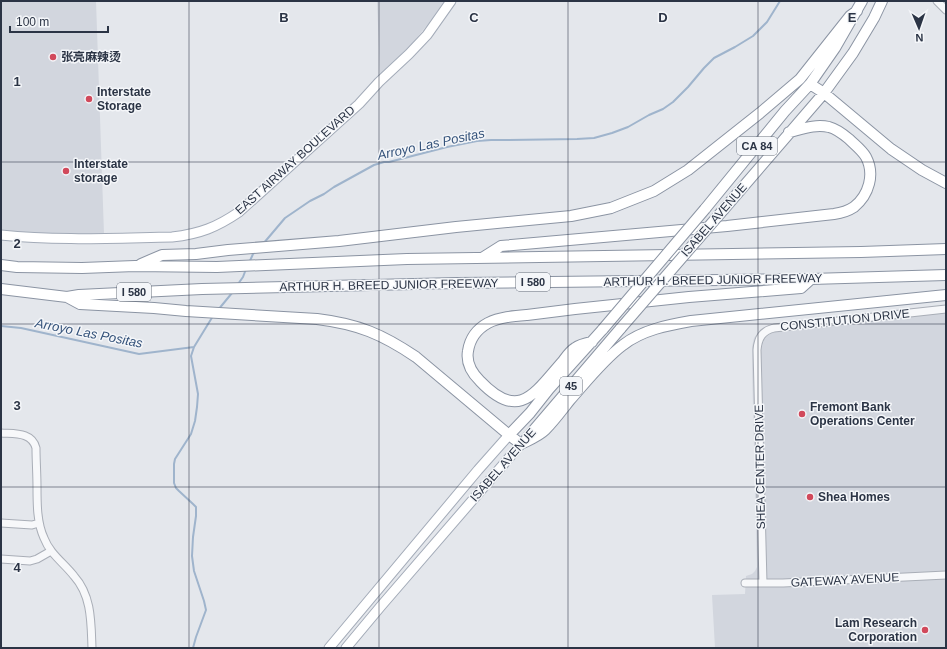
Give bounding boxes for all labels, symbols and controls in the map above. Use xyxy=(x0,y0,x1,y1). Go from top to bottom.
scale bar xyxy=(10,8,108,34)
north arrow xyxy=(899,8,939,48)
text: B xyxy=(279,10,289,25)
text: C xyxy=(469,10,479,25)
text: D xyxy=(658,10,668,25)
text: E xyxy=(848,10,857,25)
text: 100 m xyxy=(16,15,49,29)
text: N xyxy=(915,32,924,44)
place label: 张亮麻辣烫 xyxy=(61,50,121,64)
marker: 张亮麻辣烫 xyxy=(48,52,58,62)
text: 1 xyxy=(13,74,21,89)
place label: Interstate Storage xyxy=(97,85,151,113)
marker: Interstate Storage xyxy=(84,94,94,104)
street label: EAST AIRWAY BOULEVARD xyxy=(232,102,358,217)
water label: Arroyo Las Positas xyxy=(375,125,486,163)
road number: CA 84 xyxy=(737,137,777,155)
place label: Interstate storage xyxy=(74,157,128,185)
marker: Interstate storage xyxy=(61,166,71,176)
street label: ISABEL AVENUE xyxy=(678,180,750,260)
text: 2 xyxy=(13,236,21,251)
street label: ARTHUR H. BREED JUNIOR FREEWAY xyxy=(603,271,823,289)
road number: I 580 xyxy=(516,273,550,291)
street label: ARTHUR H. BREED JUNIOR FREEWAY xyxy=(279,276,499,294)
road number: I 580 xyxy=(117,283,151,301)
street label: CONSTITUTION DRIVE xyxy=(780,306,910,334)
water label: Arroyo Las Positas xyxy=(33,315,144,351)
road number: 45 xyxy=(560,377,582,395)
text: 3 xyxy=(13,398,21,413)
place label: Fremont Bank Operations Center xyxy=(810,400,915,428)
street label: SHEA CENTER DRIVE xyxy=(752,405,768,529)
marker: Fremont Bank Operations Center xyxy=(797,409,807,419)
street label: ISABEL AVENUE xyxy=(467,425,539,505)
place label: Shea Homes xyxy=(818,490,890,504)
marker: Shea Homes xyxy=(805,492,815,502)
text: 4 xyxy=(13,560,21,575)
street label: GATEWAY AVENUE xyxy=(790,570,900,590)
place label: Lam Research Corporation xyxy=(835,616,917,644)
marker: Lam Research Corporation xyxy=(920,625,930,635)

